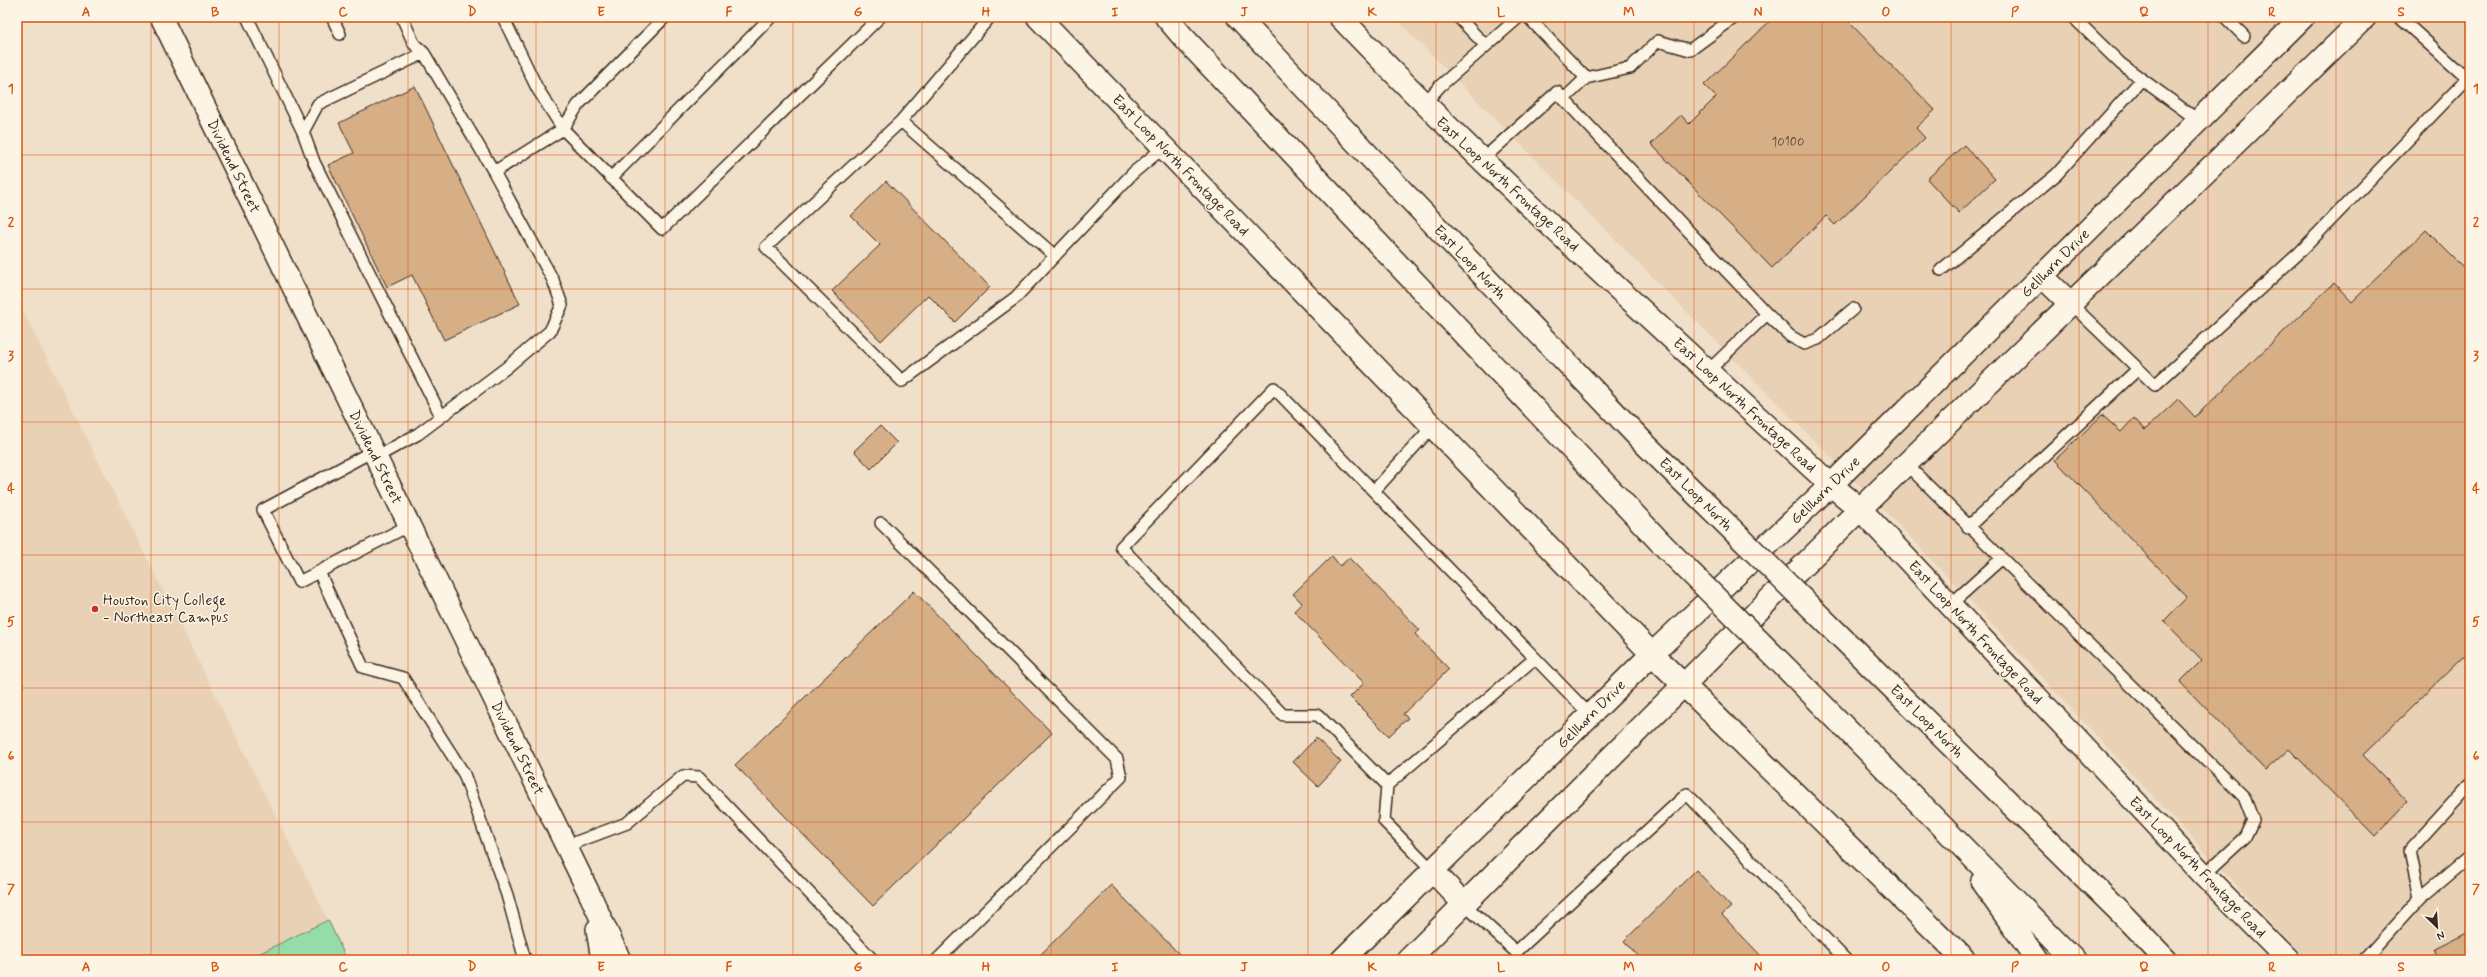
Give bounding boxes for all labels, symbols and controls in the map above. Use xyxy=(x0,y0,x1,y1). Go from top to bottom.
text: A xyxy=(82,4,90,21)
text: B xyxy=(211,4,220,21)
text: C xyxy=(338,4,348,21)
text: D xyxy=(468,4,477,21)
text: E xyxy=(597,4,605,21)
text: F xyxy=(726,4,733,21)
text: G xyxy=(854,4,863,21)
text: H xyxy=(982,4,991,21)
text: I xyxy=(1112,4,1119,21)
text: J xyxy=(1240,4,1248,21)
text: K xyxy=(1367,4,1377,21)
text: L xyxy=(1497,4,1506,21)
text: M xyxy=(1623,4,1635,21)
text: N xyxy=(1754,4,1763,21)
text: O xyxy=(1882,4,1891,21)
text: P xyxy=(2011,4,2019,21)
text: Q xyxy=(2139,4,2149,21)
text: R xyxy=(2268,4,2276,21)
text: S xyxy=(2397,4,2405,21)
text: 1 xyxy=(8,81,14,98)
text: 1 xyxy=(2473,81,2479,98)
street label: East Loop North Frontage Road xyxy=(1107,91,1253,241)
street label: East Loop North Frontage Road xyxy=(1431,113,1583,257)
street label: Dividend Street xyxy=(202,116,265,217)
house number: 10100 xyxy=(1771,134,1805,151)
text: 2 xyxy=(8,214,15,231)
text: 2 xyxy=(2473,214,2480,231)
street label: East Loop North xyxy=(1429,221,1510,304)
street label: Gellhorn Drive xyxy=(2017,225,2095,303)
street label: East Loop North Frontage Road xyxy=(1668,334,1820,478)
text: 3 xyxy=(8,348,14,365)
text: 3 xyxy=(2473,348,2479,365)
street label: Dividend Street xyxy=(344,407,407,508)
street label: Gellhorn Drive xyxy=(1786,452,1865,529)
street label: East Loop North xyxy=(1654,454,1736,536)
text: 4 xyxy=(7,481,15,498)
text: 4 xyxy=(2472,481,2480,498)
street label: East Loop North Frontage Road xyxy=(1903,557,2047,709)
place label: Houston City College - Northeast Campus xyxy=(103,591,229,628)
marker: Houston City College - Northeast Campus xyxy=(90,604,100,614)
text: 5 xyxy=(7,614,15,631)
text: 5 xyxy=(2472,614,2480,631)
street label: Gellhorn Drive xyxy=(1553,676,1631,754)
street label: East Loop North xyxy=(1885,681,1967,763)
street label: Dividend Street xyxy=(486,698,549,799)
text: 6 xyxy=(8,748,15,765)
text: 6 xyxy=(2473,748,2480,765)
street label: East Loop North Frontage Road xyxy=(2124,793,2270,943)
text: 7 xyxy=(7,881,15,898)
text: 7 xyxy=(2472,881,2480,898)
north arrow xyxy=(2417,907,2457,947)
text: N xyxy=(2435,927,2447,943)
text: A xyxy=(82,959,90,976)
text: B xyxy=(211,959,220,976)
text: C xyxy=(338,959,348,976)
text: D xyxy=(468,959,477,976)
text: E xyxy=(597,959,605,976)
text: F xyxy=(726,959,733,976)
text: G xyxy=(854,959,863,976)
text: H xyxy=(982,959,991,976)
text: I xyxy=(1112,959,1119,976)
text: J xyxy=(1240,959,1248,976)
text: K xyxy=(1367,959,1377,976)
text: L xyxy=(1497,959,1506,976)
text: M xyxy=(1623,959,1635,976)
text: N xyxy=(1754,959,1763,976)
text: O xyxy=(1882,959,1891,976)
text: P xyxy=(2011,959,2019,976)
text: Q xyxy=(2139,959,2149,976)
text: R xyxy=(2268,959,2276,976)
text: S xyxy=(2397,959,2405,976)

